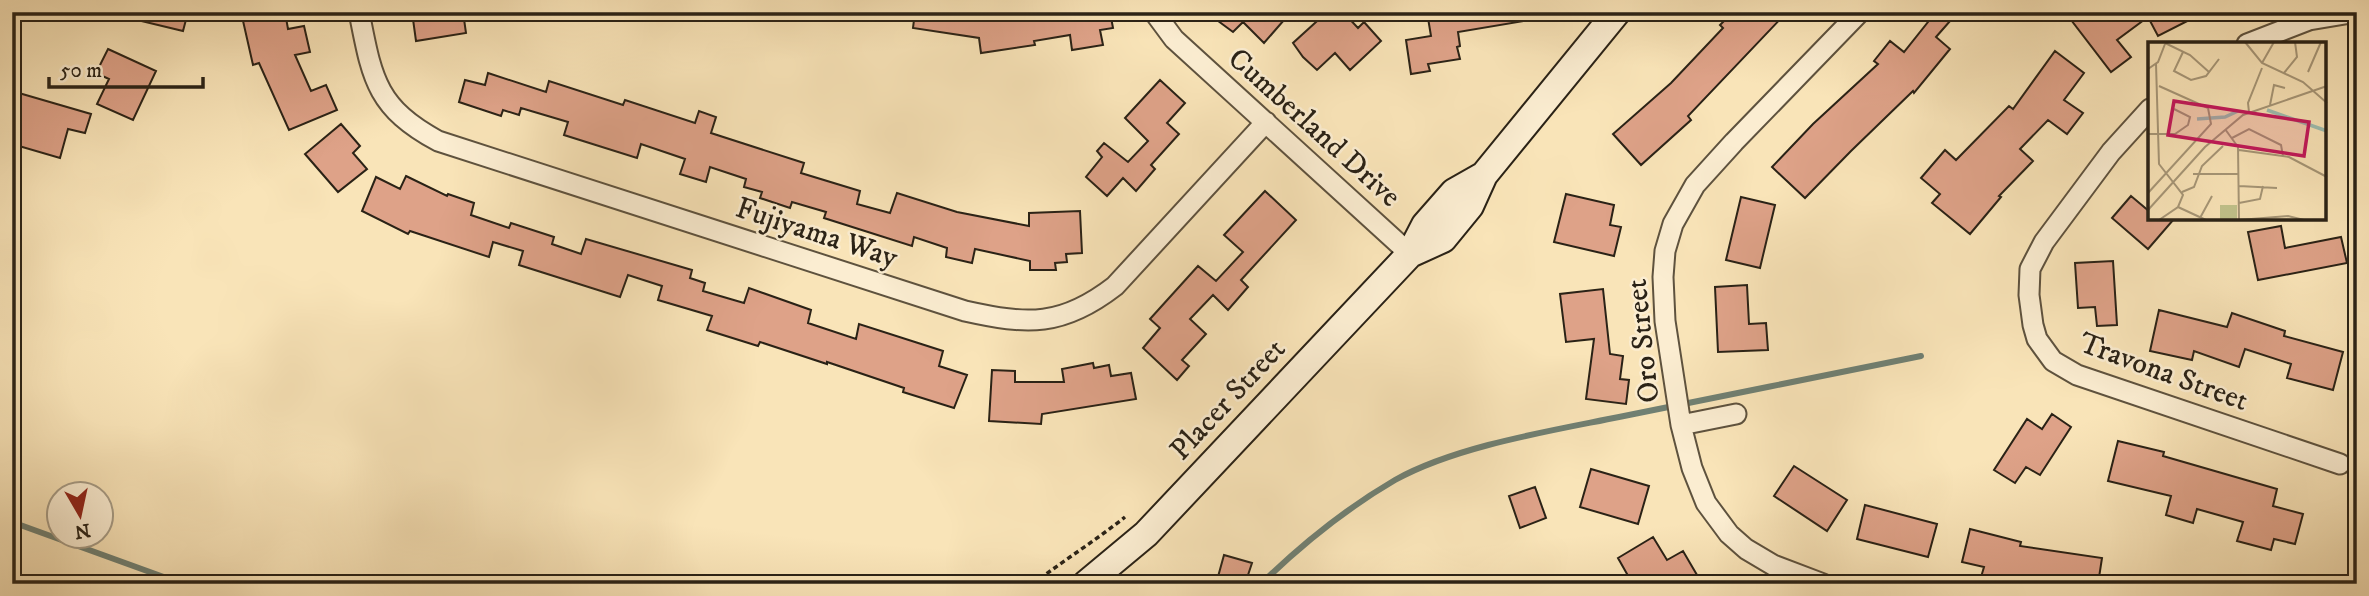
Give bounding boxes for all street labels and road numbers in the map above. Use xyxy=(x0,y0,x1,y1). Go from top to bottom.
street label: Cumberland Drive xyxy=(1220,41,1408,215)
street label: Fujiyama Way xyxy=(731,190,903,277)
street label: Oro Street xyxy=(1619,277,1668,405)
street label: Travona Street xyxy=(2074,325,2253,420)
street label: Placer Street xyxy=(1162,331,1294,469)

